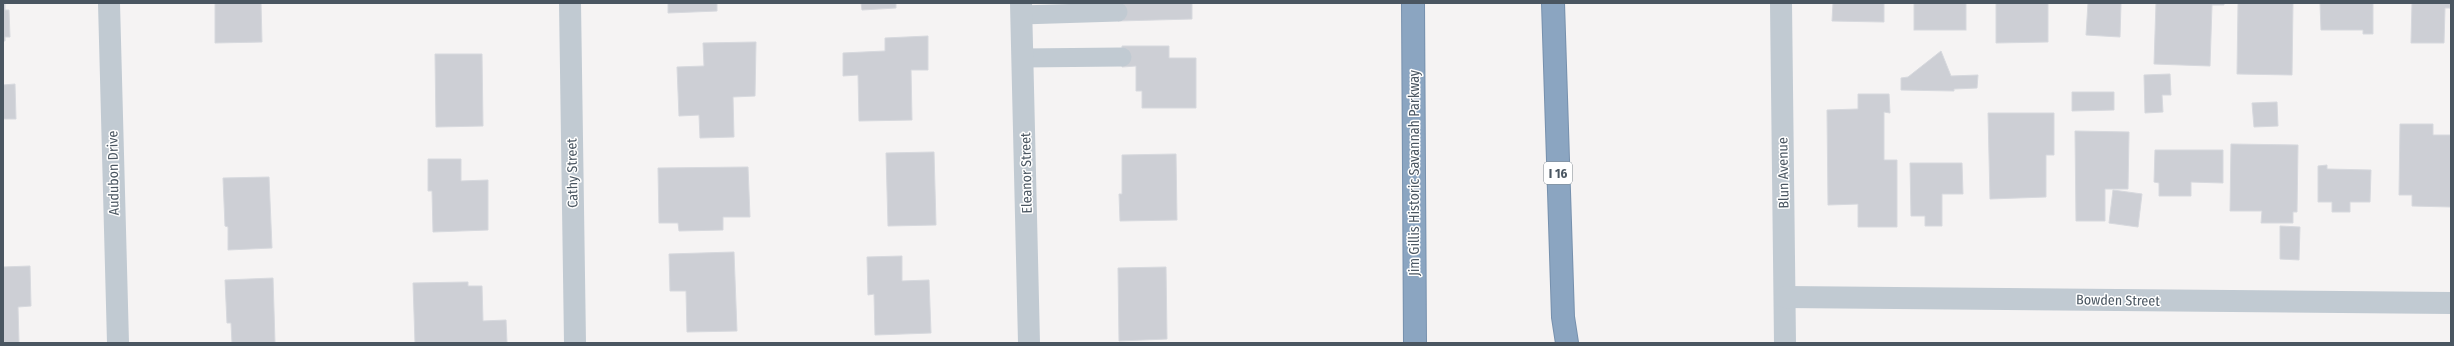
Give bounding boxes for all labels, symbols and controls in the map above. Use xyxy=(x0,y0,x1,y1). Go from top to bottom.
street label: Jim Gillis Historic Savannah Parkway xyxy=(1406,69,1423,276)
street label: Audubon Drive xyxy=(104,130,123,215)
street label: Eleanor Street xyxy=(1017,132,1036,214)
street label: Blun Avenue xyxy=(1774,137,1793,209)
street label: Cathy Street xyxy=(563,138,582,208)
road number: I 16 xyxy=(1544,162,1572,184)
street label: Bowden Street xyxy=(2076,291,2160,310)

